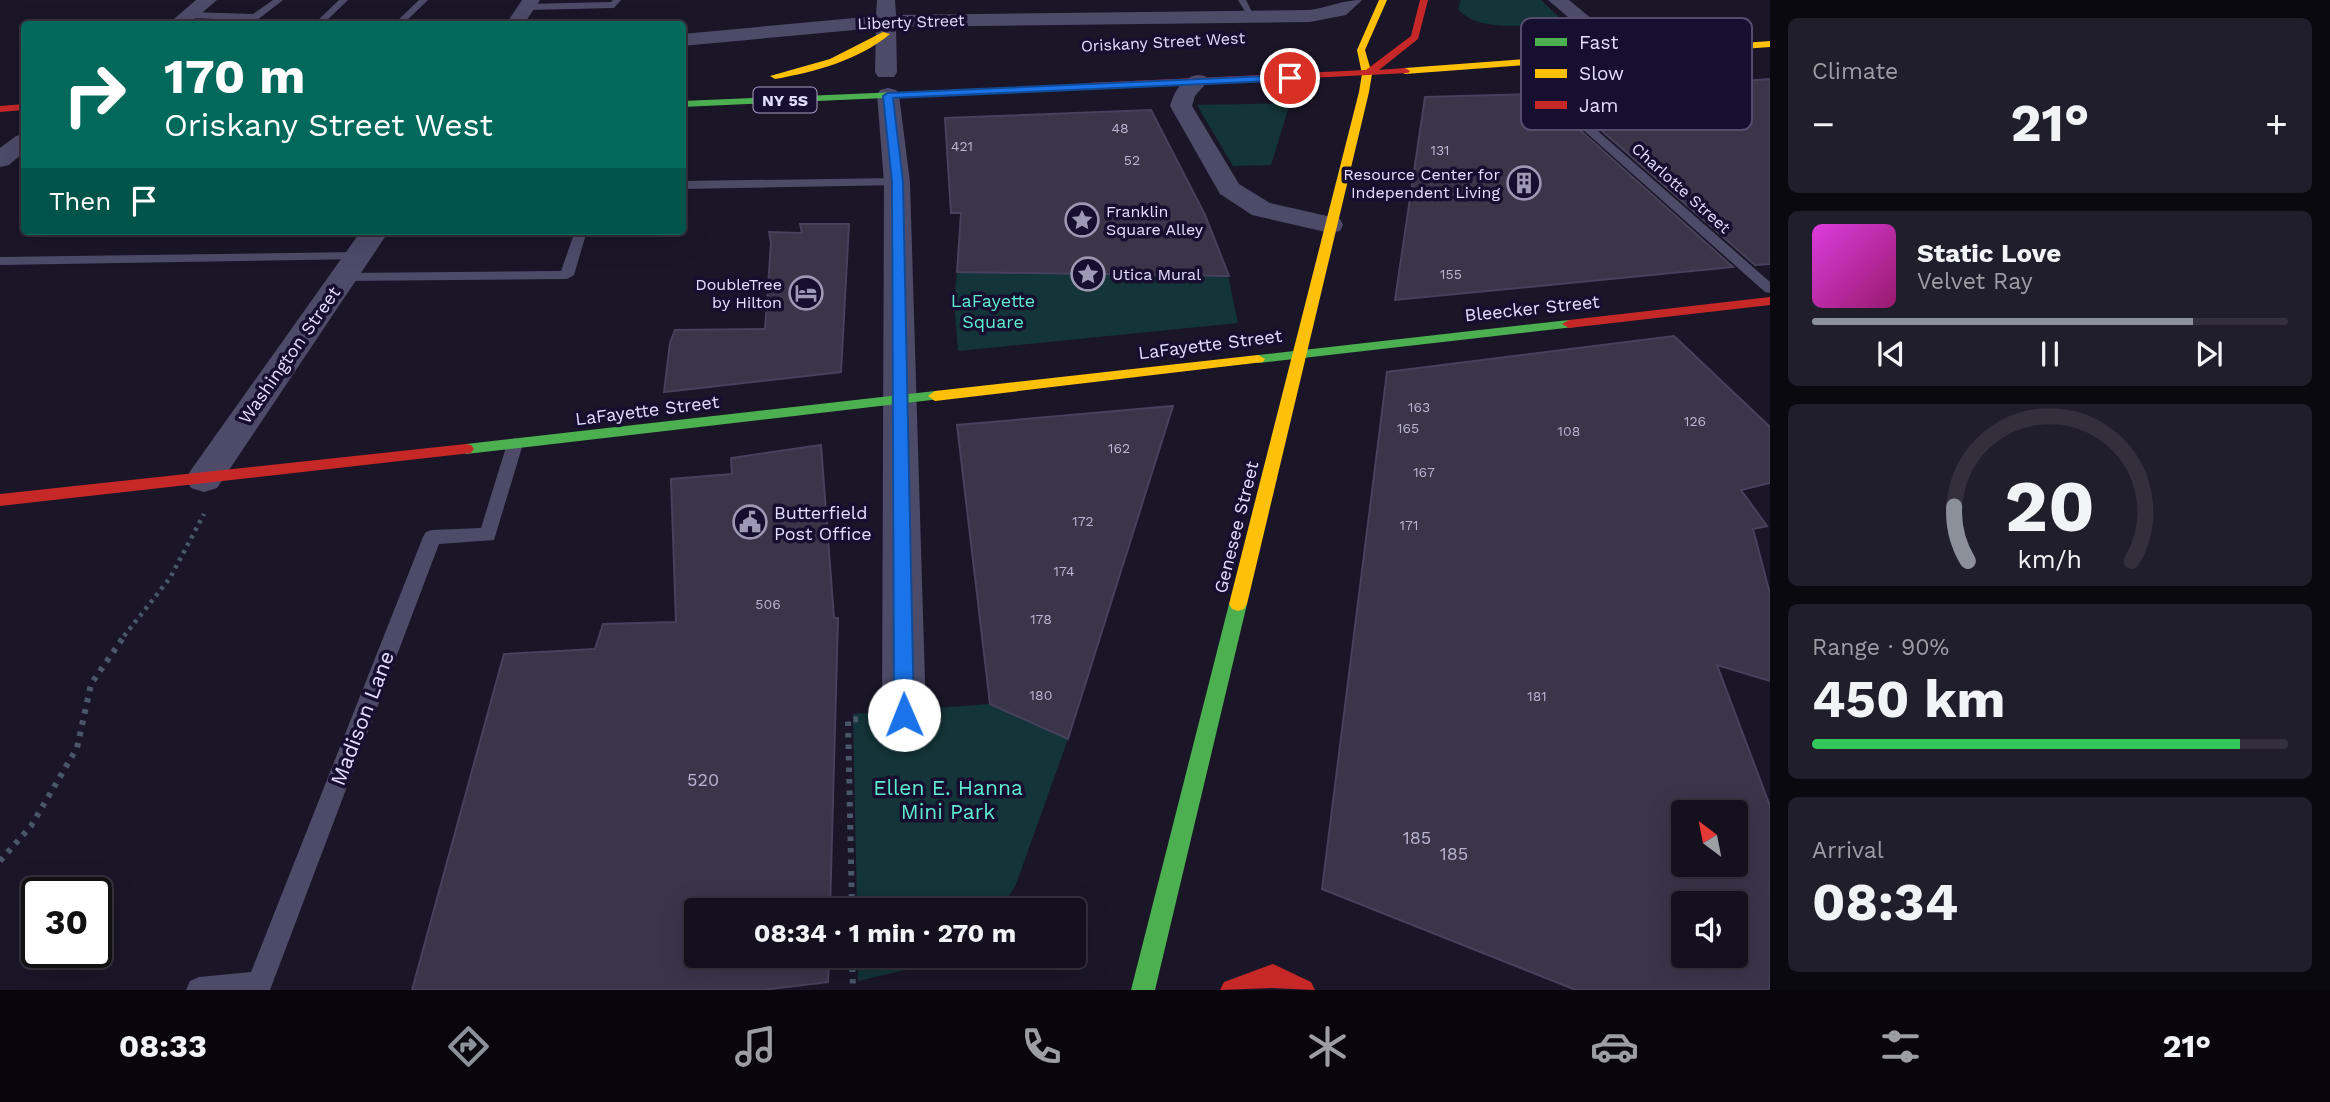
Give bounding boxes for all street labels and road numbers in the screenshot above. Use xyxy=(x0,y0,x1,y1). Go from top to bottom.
street label: Liberty Street xyxy=(857,11,965,33)
street label: Oriskany Street West xyxy=(1080,28,1246,56)
road number: NY 5S xyxy=(754,88,816,113)
street label: Charlotte Street xyxy=(1628,139,1734,237)
street label: Washington Street xyxy=(234,282,345,428)
street label: Bleecker Street xyxy=(1463,290,1601,326)
street label: LaFayette Street xyxy=(1137,325,1284,363)
street label: LaFayette Street xyxy=(574,391,721,429)
street label: Genesee Street xyxy=(1209,458,1263,595)
street label: Madison Lane xyxy=(325,647,399,789)

